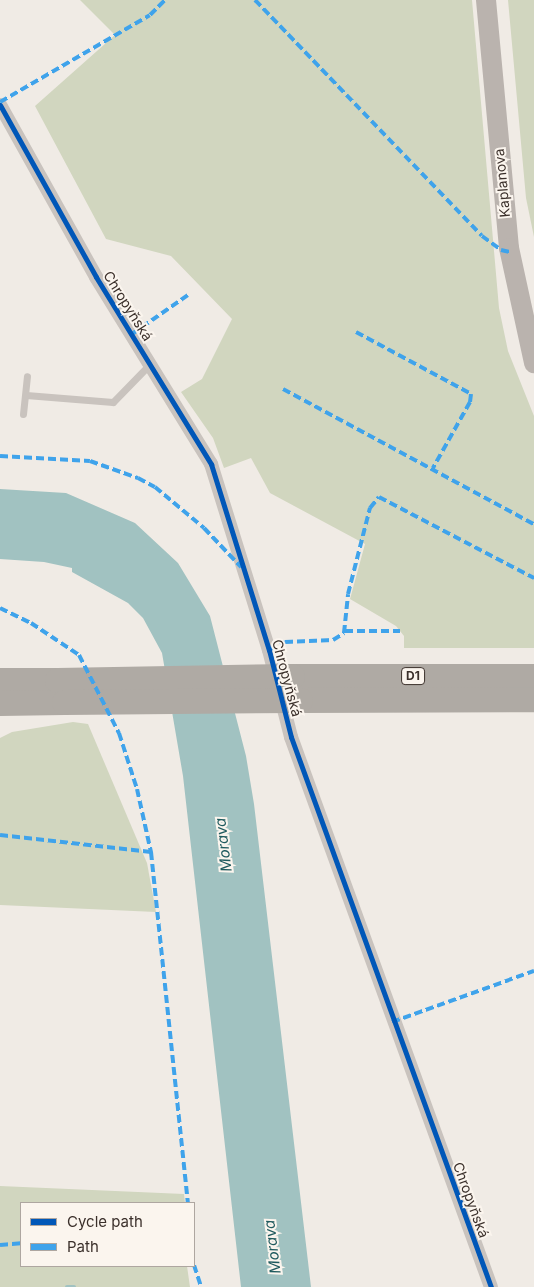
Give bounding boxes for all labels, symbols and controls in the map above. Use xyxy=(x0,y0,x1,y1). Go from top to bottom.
street label: Kaplanova xyxy=(491,148,513,218)
street label: Chropyňská xyxy=(100,268,156,344)
street label: Chropyňská xyxy=(269,638,305,718)
road number: D1 xyxy=(400,666,426,686)
water label: Morava xyxy=(211,817,235,873)
street label: Chropyňská xyxy=(450,1160,492,1240)
legend xyxy=(20,1202,195,1267)
text: Cycle path xyxy=(67,1212,143,1231)
water label: Morava xyxy=(260,1219,284,1275)
text: Path xyxy=(67,1237,99,1256)

